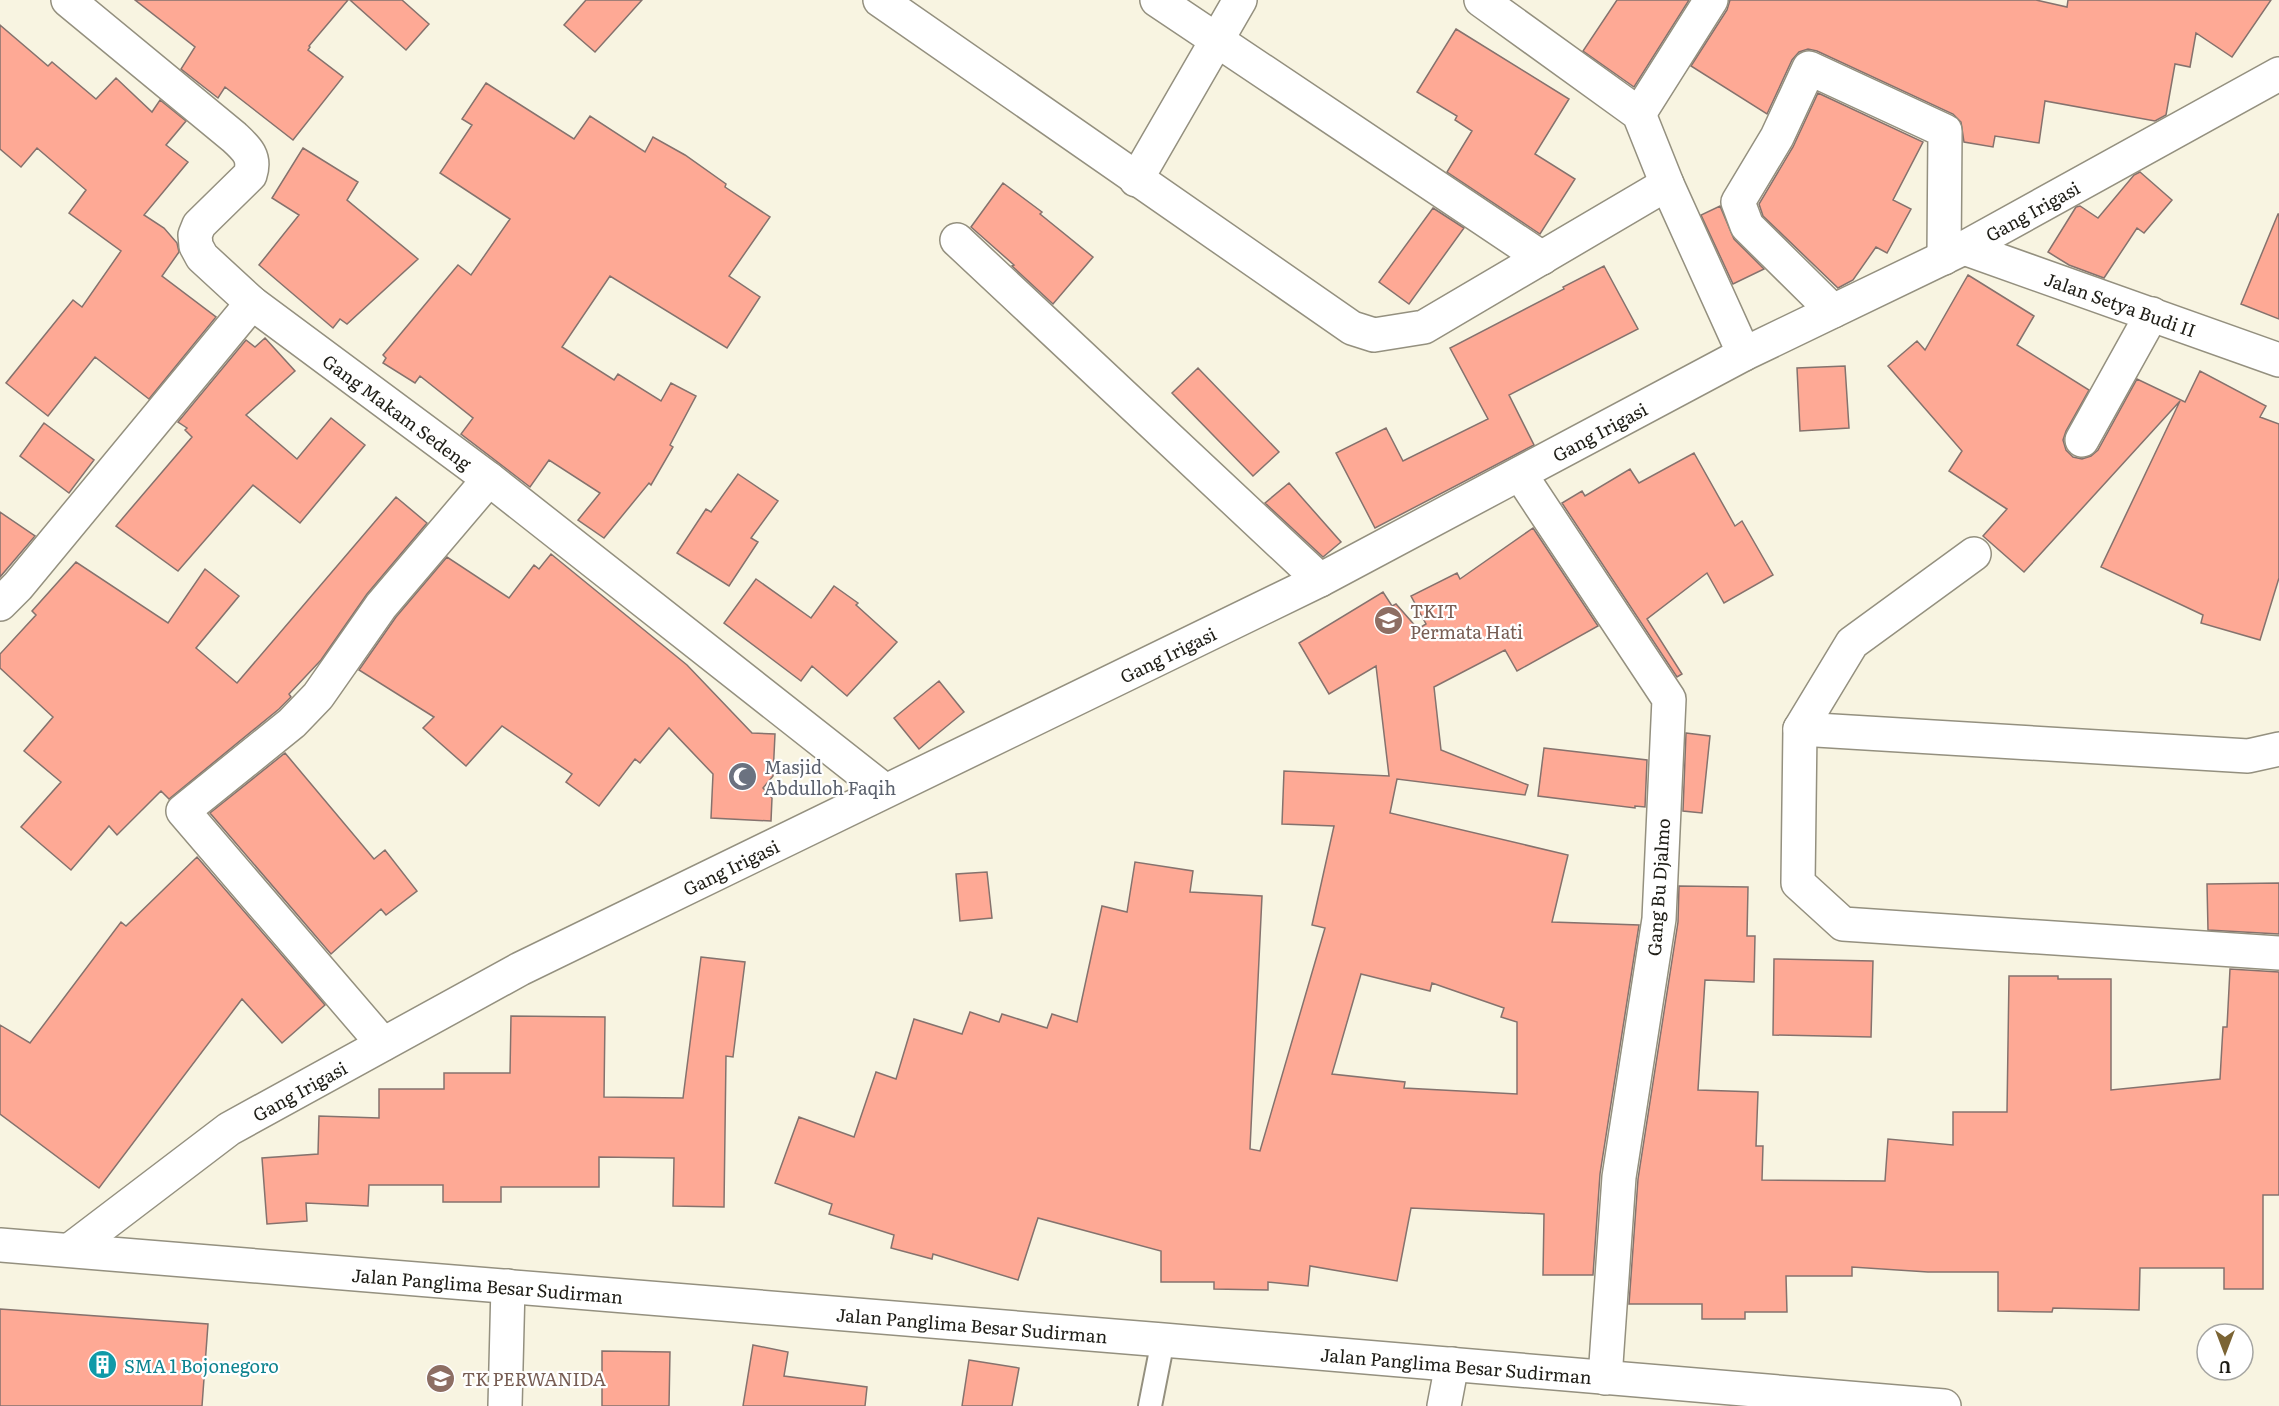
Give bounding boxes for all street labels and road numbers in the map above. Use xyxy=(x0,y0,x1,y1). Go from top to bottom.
street label: Gang Irigasi xyxy=(1980,173,2084,247)
street label: Jalan Setya Budi II xyxy=(2041,264,2200,343)
street label: Gang Makam Sedeng xyxy=(318,347,479,476)
street label: Gang Irigasi xyxy=(1547,395,1652,467)
street label: Gang Irigasi xyxy=(1115,619,1220,689)
street label: Gang Bu Djalmo xyxy=(1640,817,1676,957)
street label: Gang Irigasi xyxy=(678,832,783,902)
street label: Gang Irigasi xyxy=(247,1053,351,1127)
street label: Jalan Panglima Besar Sudirman xyxy=(351,1260,624,1309)
street label: Jalan Panglima Besar Sudirman xyxy=(835,1300,1109,1349)
street label: Jalan Panglima Besar Sudirman xyxy=(1319,1340,1593,1390)

